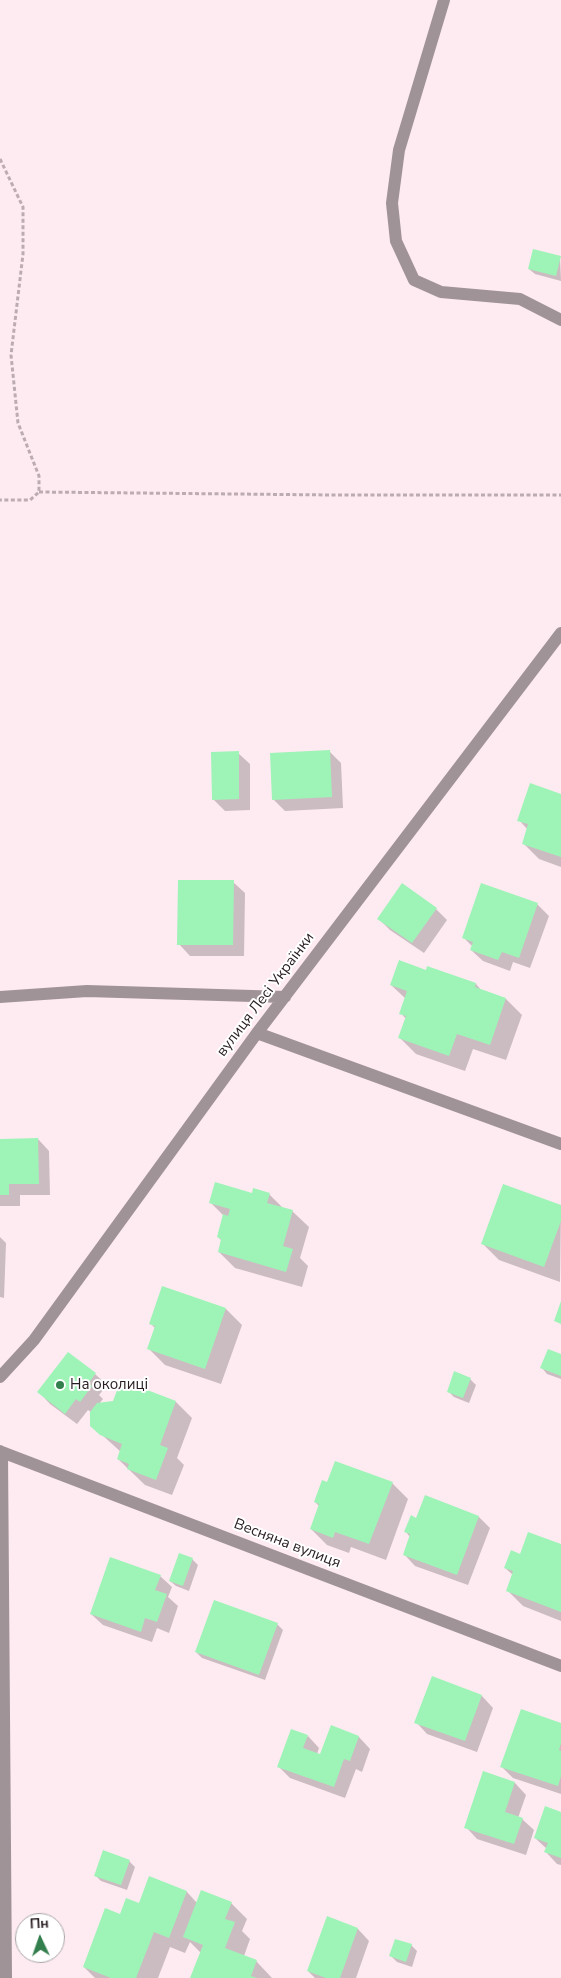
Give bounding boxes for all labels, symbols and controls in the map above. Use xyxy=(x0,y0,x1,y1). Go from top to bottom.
street label: вулиця Лесі Українки xyxy=(214,929,318,1061)
place label: На околиці xyxy=(70,1376,148,1394)
marker: На околиці xyxy=(54,1379,66,1391)
street label: Весняна вулиця xyxy=(231,1515,343,1573)
north arrow xyxy=(15,1913,65,1963)
text: Пн xyxy=(29,1914,49,1934)

